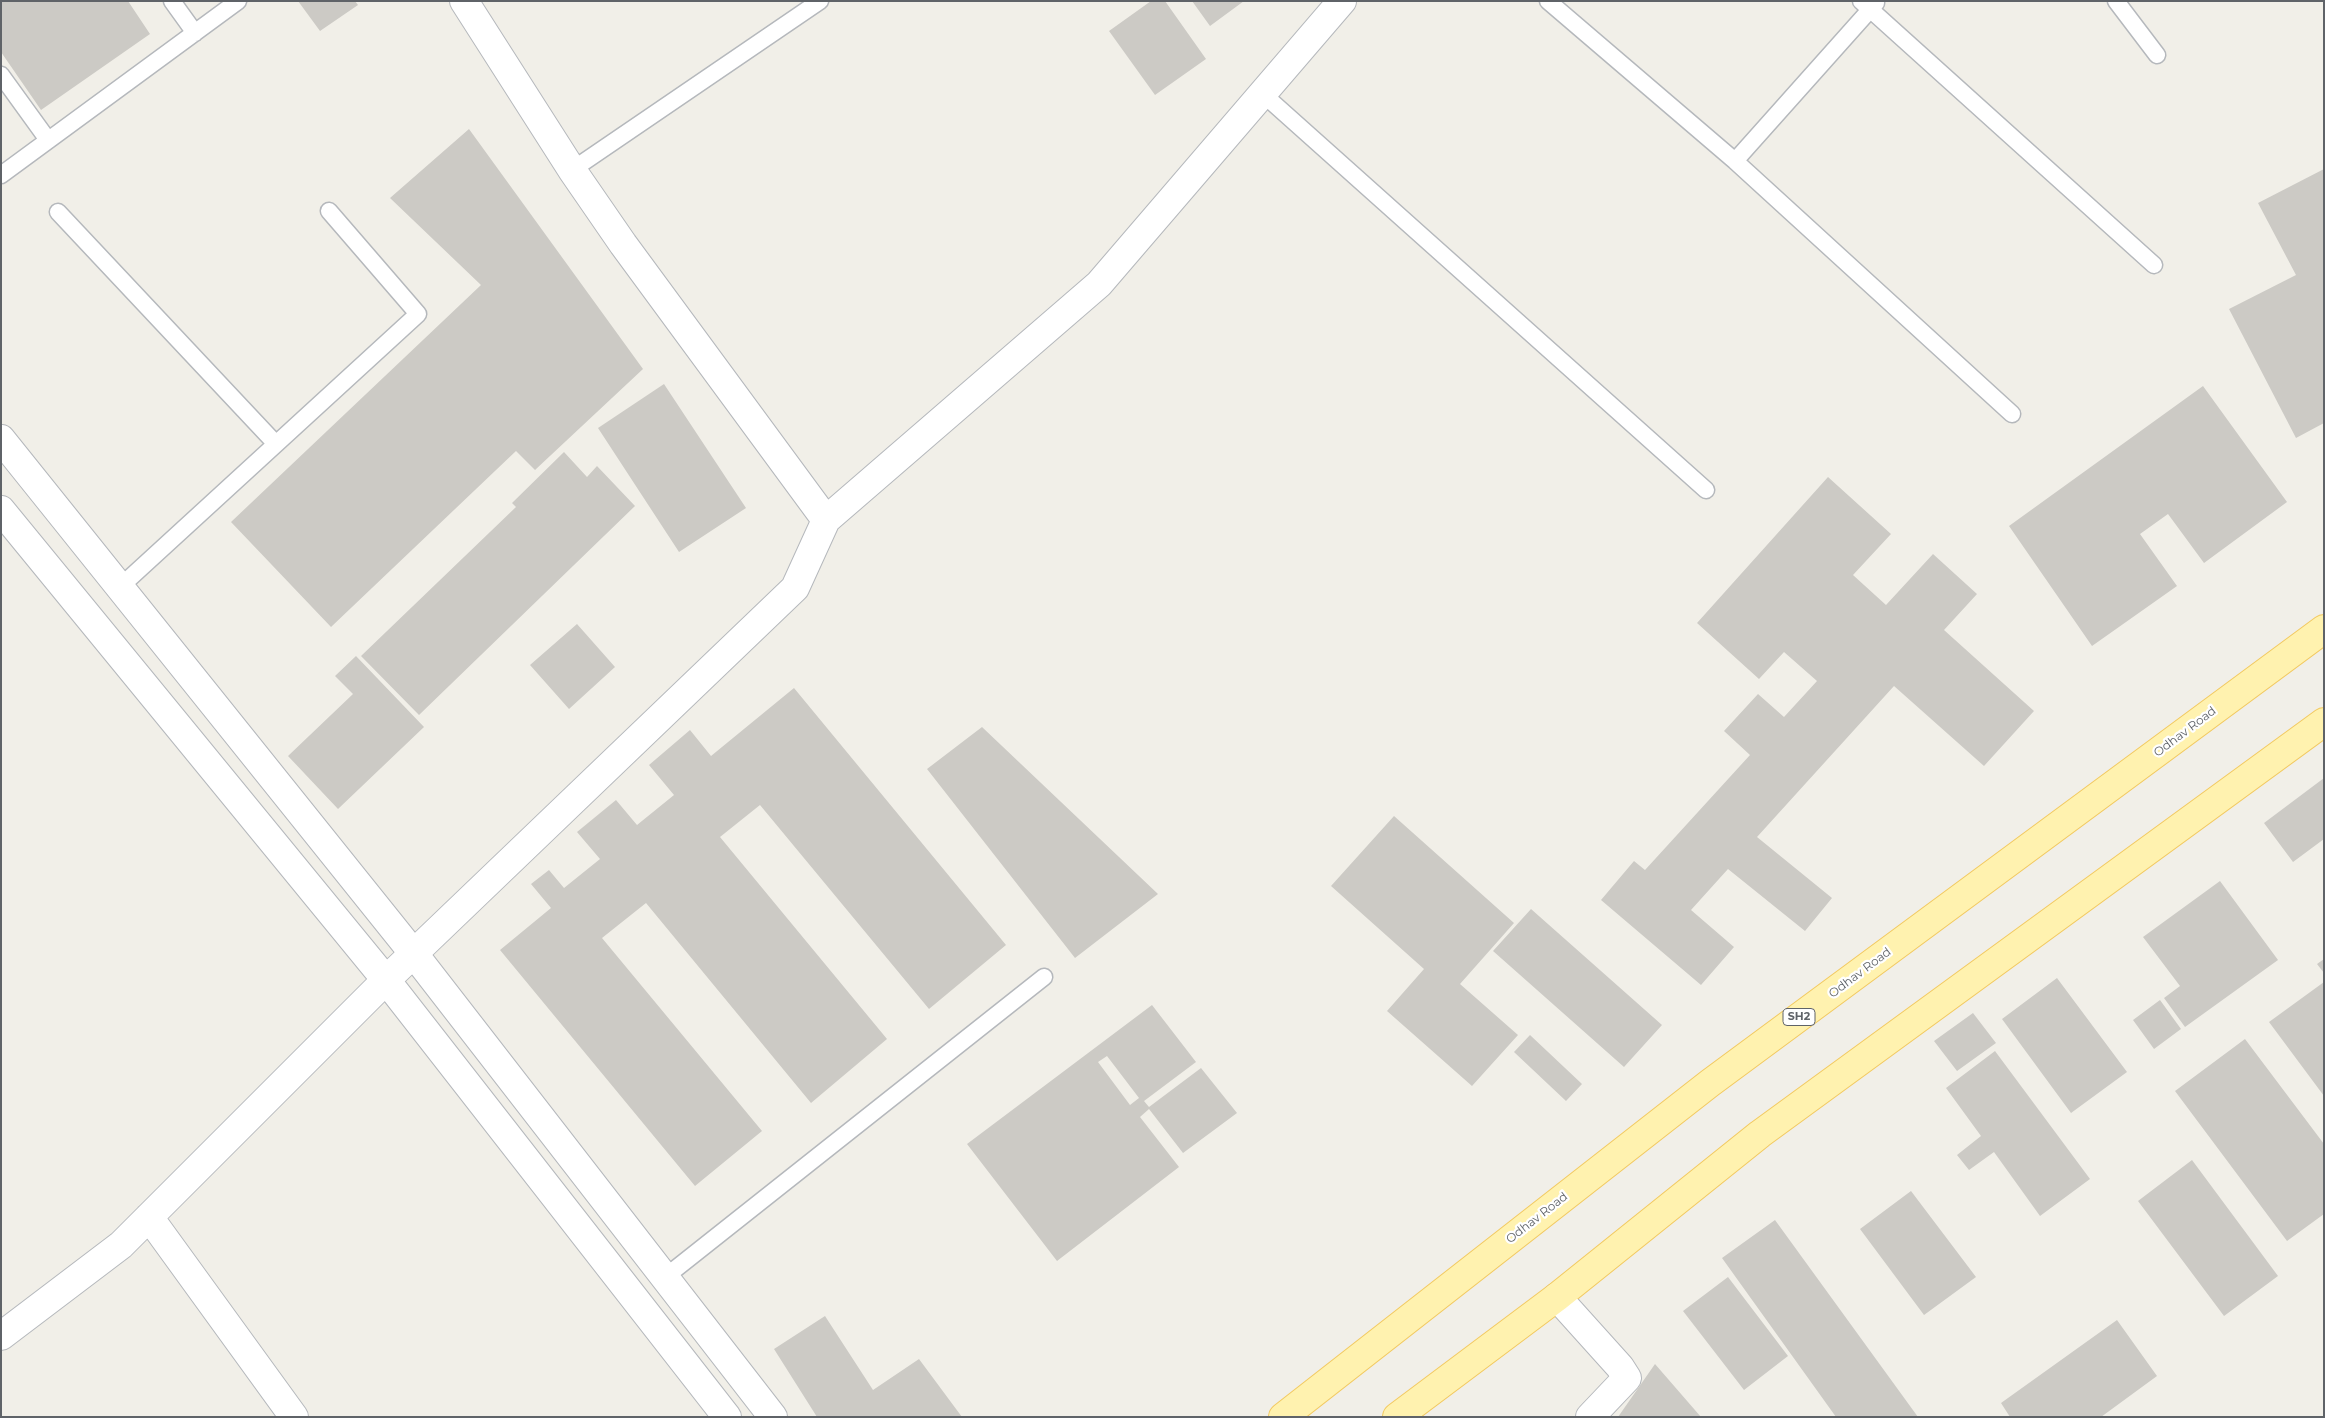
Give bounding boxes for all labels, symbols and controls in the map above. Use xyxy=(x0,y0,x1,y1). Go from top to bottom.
street label: Odhav Road xyxy=(2151,704,2219,760)
street label: Odhav Road xyxy=(1826,945,1894,1001)
road number: SH2 xyxy=(1783,1009,1815,1026)
street label: Odhav Road xyxy=(1503,1189,1571,1247)

